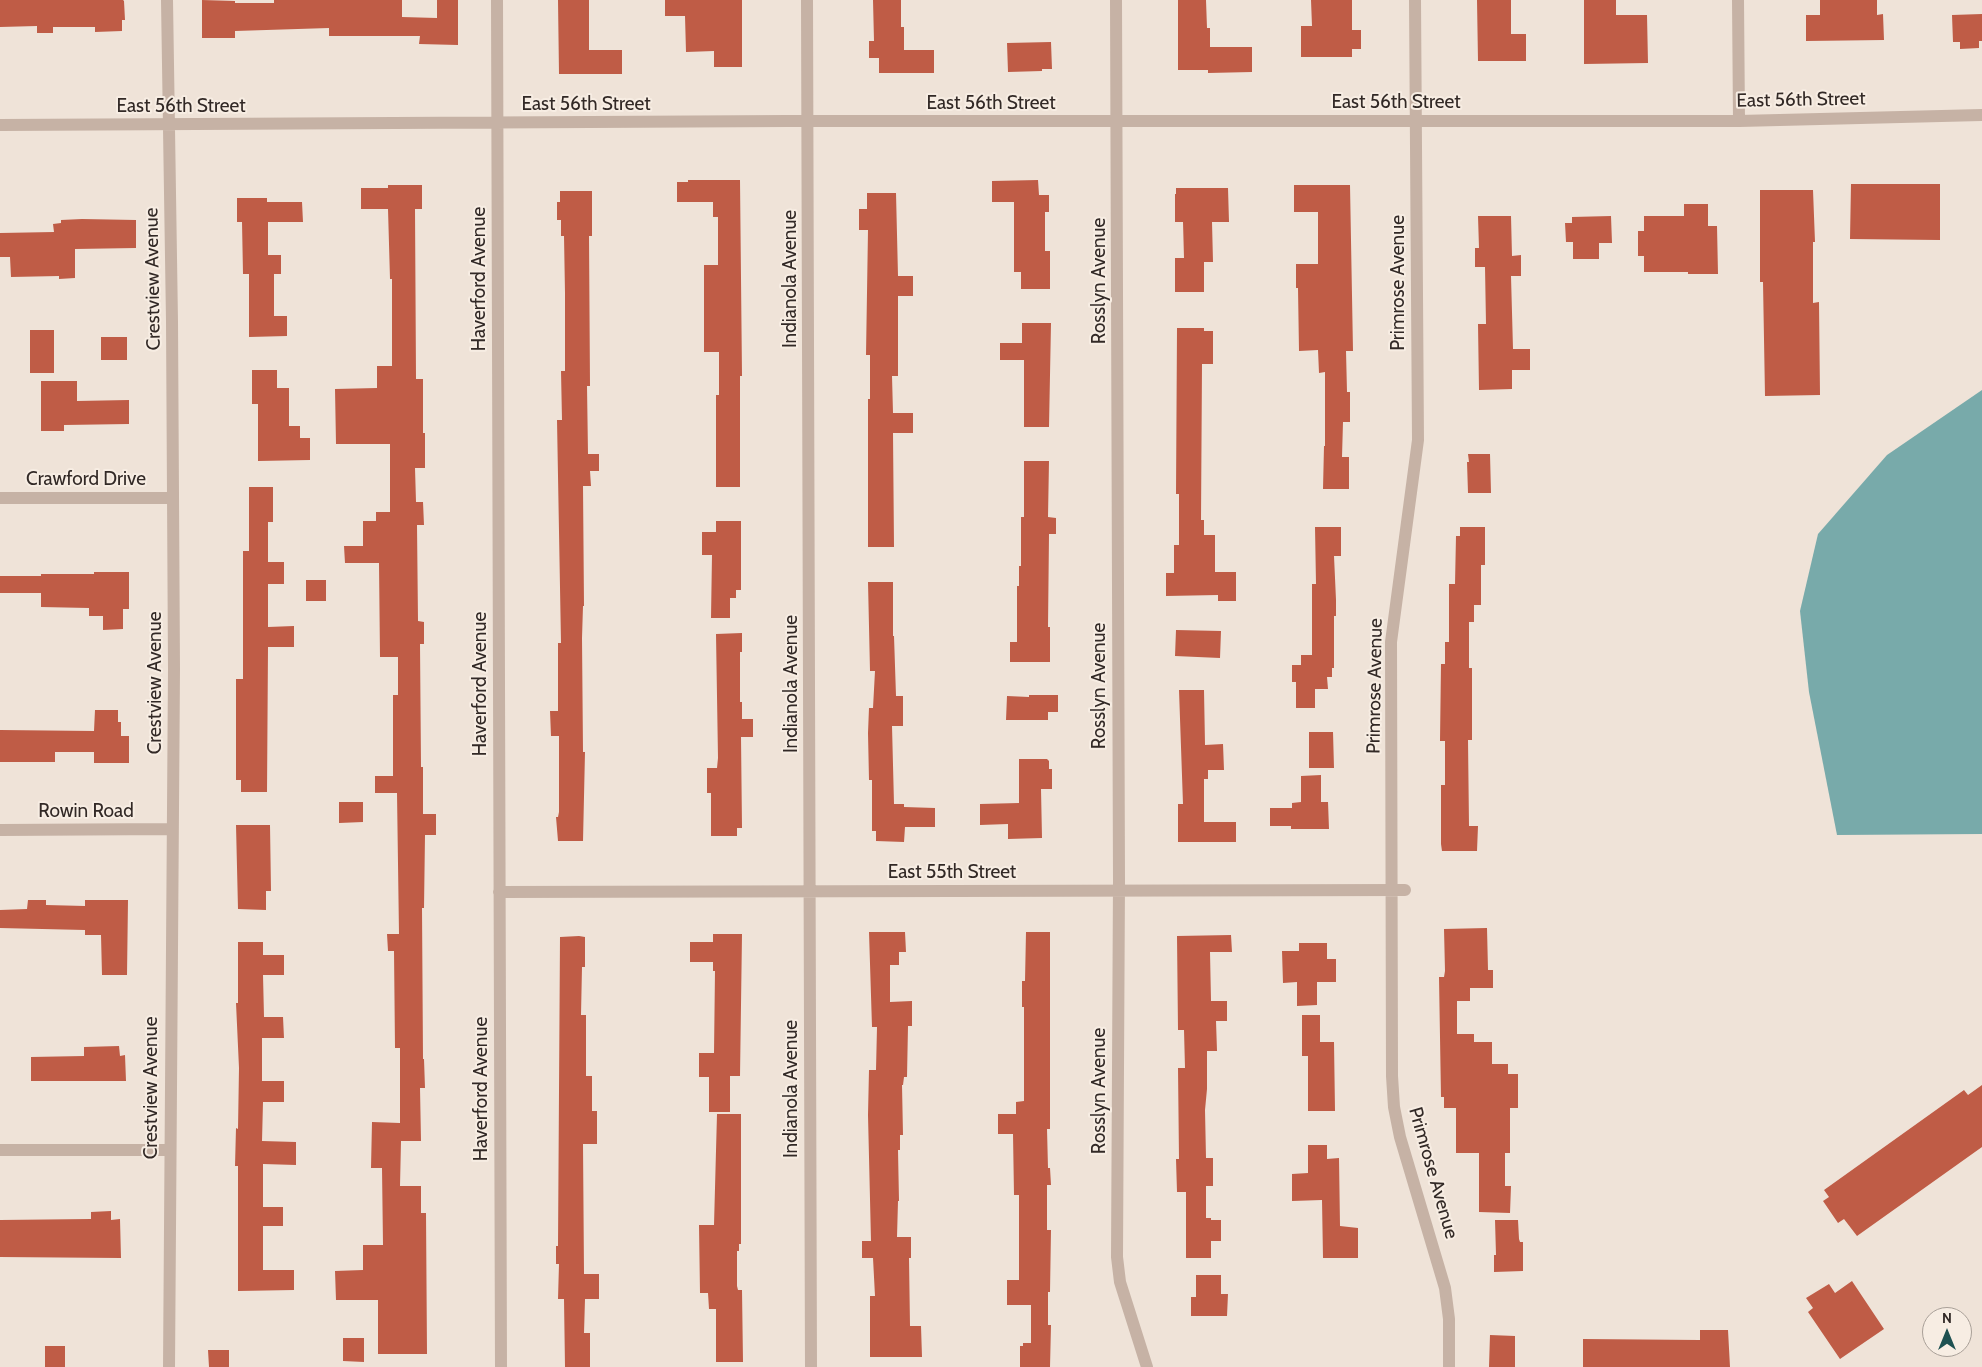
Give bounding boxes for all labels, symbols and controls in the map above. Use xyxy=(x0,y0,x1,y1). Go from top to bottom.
street label: East 56th Street xyxy=(1736,87,1866,113)
street label: East 56th Street xyxy=(1331,91,1461,113)
street label: East 56th Street xyxy=(926,92,1056,114)
street label: East 56th Street xyxy=(521,93,651,115)
street label: East 56th Street xyxy=(116,95,246,117)
street label: Crestview Avenue xyxy=(140,207,166,351)
street label: Haverford Avenue xyxy=(468,207,490,351)
street label: Indianola Avenue xyxy=(779,210,801,348)
street label: Primrose Avenue xyxy=(1387,215,1409,351)
street label: Rosslyn Avenue xyxy=(1088,218,1110,344)
street label: Crawford Drive xyxy=(26,468,146,490)
street label: Crestview Avenue xyxy=(144,612,166,754)
street label: Haverford Avenue xyxy=(469,612,491,756)
street label: Indianola Avenue xyxy=(780,615,802,753)
street label: Primrose Avenue xyxy=(1362,618,1388,754)
street label: Rosslyn Avenue xyxy=(1088,623,1110,749)
street label: Rowin Road xyxy=(38,800,134,822)
street label: East 55th Street xyxy=(888,861,1016,883)
street label: Crestview Avenue xyxy=(140,1017,162,1159)
street label: Haverford Avenue xyxy=(470,1017,492,1161)
street label: Indianola Avenue xyxy=(780,1020,802,1158)
street label: Rosslyn Avenue xyxy=(1088,1028,1110,1154)
street label: Primrose Avenue xyxy=(1403,1105,1463,1241)
north arrow xyxy=(1922,1307,1972,1357)
text: N xyxy=(1942,1309,1952,1327)

